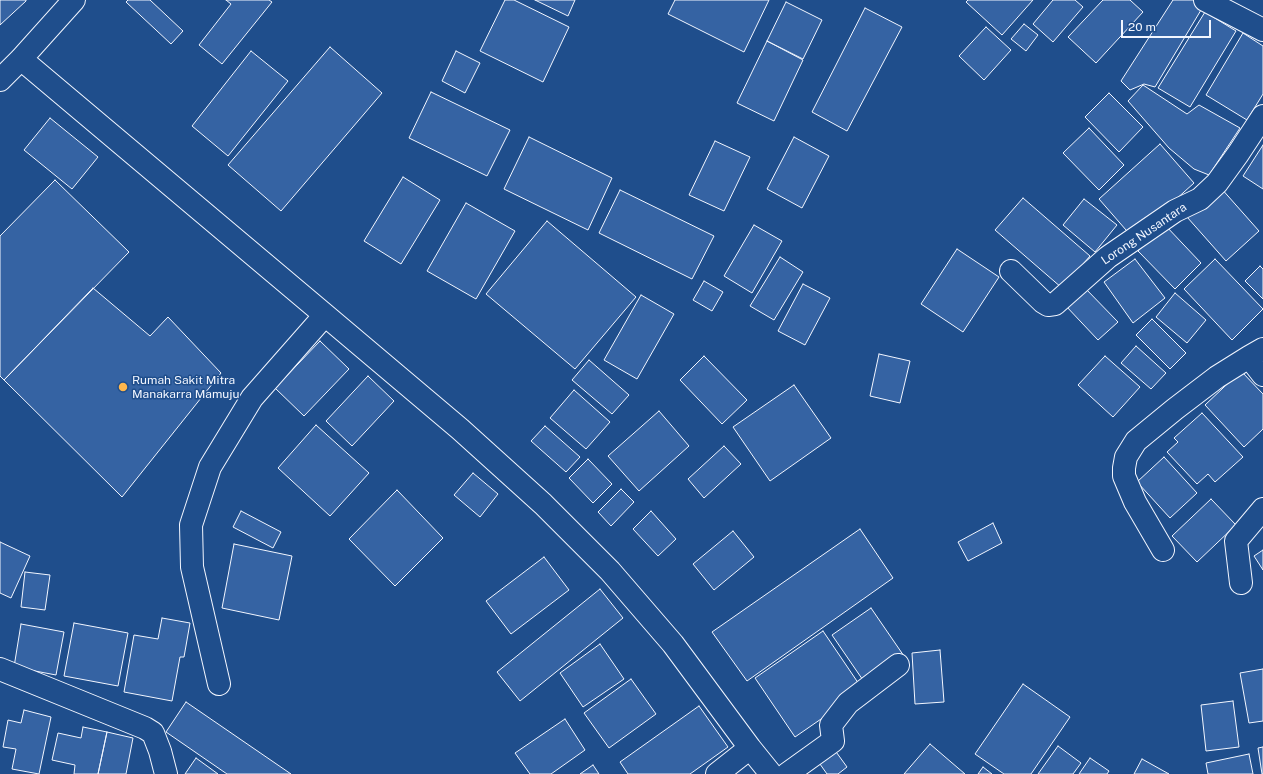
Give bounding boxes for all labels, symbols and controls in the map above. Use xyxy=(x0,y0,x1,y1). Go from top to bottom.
scale bar xyxy=(1123,12,1213,38)
text: 20 m xyxy=(1128,20,1156,34)
street label: Lorong Nusantara xyxy=(1099,200,1189,268)
place label: Rumah Sakit Mitra Manakarra Mamuju xyxy=(132,373,239,401)
marker: Rumah Sakit Mitra Manakarra Mamuju xyxy=(117,381,129,393)

